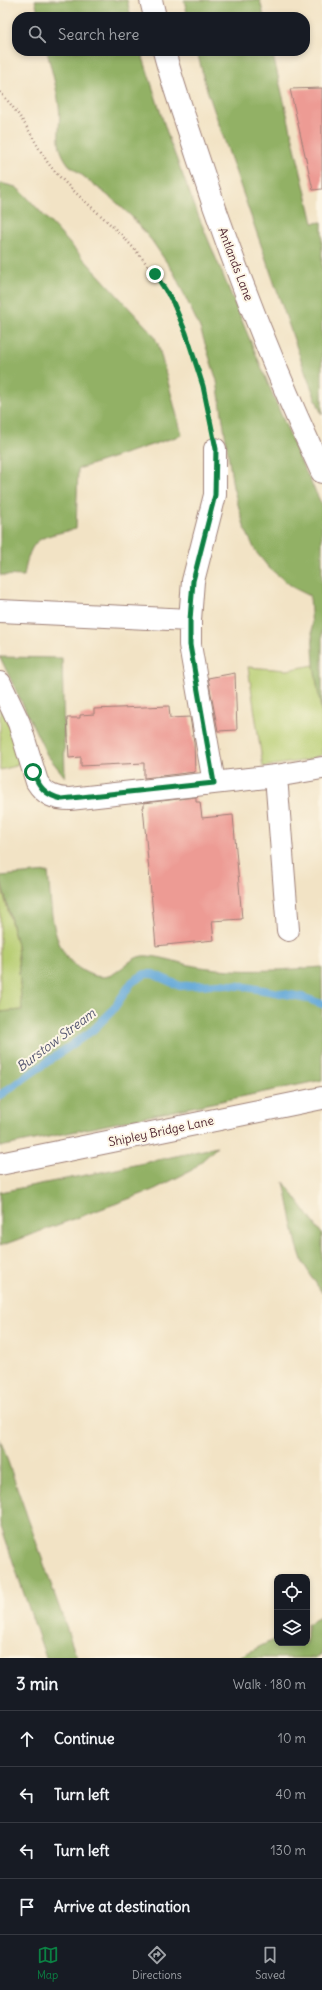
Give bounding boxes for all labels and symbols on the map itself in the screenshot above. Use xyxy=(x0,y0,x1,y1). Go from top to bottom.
street label: Antlands Lane xyxy=(215,225,257,303)
route end xyxy=(146,265,164,283)
route start xyxy=(24,763,42,781)
water label: Burstow Stream xyxy=(13,1004,99,1075)
street label: Shipley Bridge Lane xyxy=(107,1113,215,1149)

